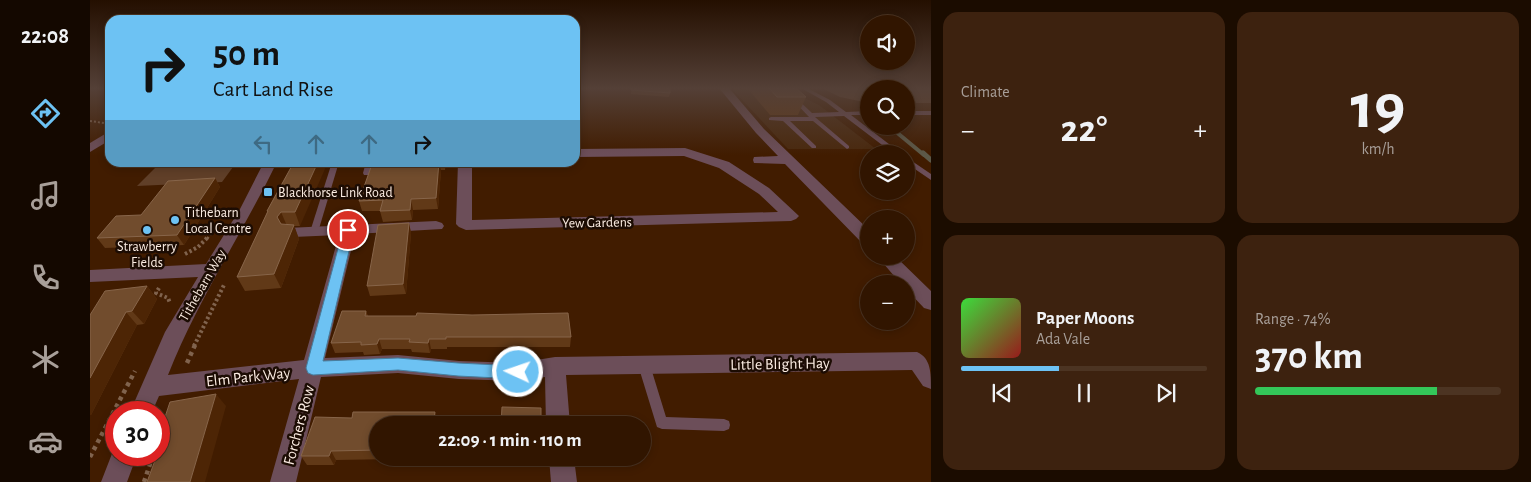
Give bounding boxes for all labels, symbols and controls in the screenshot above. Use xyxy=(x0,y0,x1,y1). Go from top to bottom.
map controls xyxy=(860,15,915,330)
button: sound xyxy=(860,15,915,70)
text: 22:08 xyxy=(21,25,69,47)
icon: right xyxy=(130,35,195,100)
text: 50 m xyxy=(213,37,280,72)
text: 19 xyxy=(1351,75,1405,140)
text: Cart Land Rise xyxy=(213,78,333,100)
button: search xyxy=(860,80,915,135)
text: Climate xyxy=(961,84,1010,100)
icon: directions xyxy=(28,96,63,131)
text: 22° xyxy=(1061,111,1107,149)
text: − xyxy=(961,117,974,145)
text: + xyxy=(1194,117,1207,145)
icon: left xyxy=(249,130,277,158)
icon: ahead xyxy=(302,130,330,158)
icon: ahead xyxy=(355,130,383,158)
icon: right xyxy=(408,130,436,158)
text: km/h xyxy=(1361,141,1395,157)
button: layers xyxy=(860,145,915,200)
icon: music xyxy=(28,178,63,213)
marker: Blackhorse Link Road xyxy=(262,186,274,198)
place label: Blackhorse Link Road xyxy=(278,186,393,200)
place label: Tithebarn Local Centre xyxy=(185,206,251,236)
pin xyxy=(327,209,369,251)
button: + xyxy=(860,210,915,265)
marker: Tithebarn Local Centre xyxy=(169,214,181,226)
street label: Yew Gardens xyxy=(562,215,632,231)
icon: arrive xyxy=(334,216,362,244)
marker: Strawberry Fields xyxy=(141,224,153,236)
place label: Strawberry Fields xyxy=(117,240,177,270)
street label: Tithebarn Way xyxy=(177,247,229,324)
icon: phone xyxy=(28,260,63,295)
button: − xyxy=(860,275,915,330)
text: Paper Moons xyxy=(1036,309,1134,328)
text: Range · 74% xyxy=(1255,311,1331,327)
text: Ada Vale xyxy=(1036,331,1090,347)
text: 370 km xyxy=(1255,338,1363,376)
icon: climate xyxy=(28,342,63,377)
position arrow xyxy=(491,345,543,397)
street label: Little Blight Hay xyxy=(730,355,830,374)
street label: Elm Park Way xyxy=(205,365,291,390)
icon: previous xyxy=(988,379,1016,407)
icon: pause xyxy=(1070,379,1098,407)
icon: next xyxy=(1152,379,1180,407)
street label: Forchers Row xyxy=(281,384,317,467)
speed limit sign: 30 xyxy=(105,401,170,466)
icon: car xyxy=(28,424,63,459)
text: 22:09 · 1 min · 110 m xyxy=(438,431,582,450)

